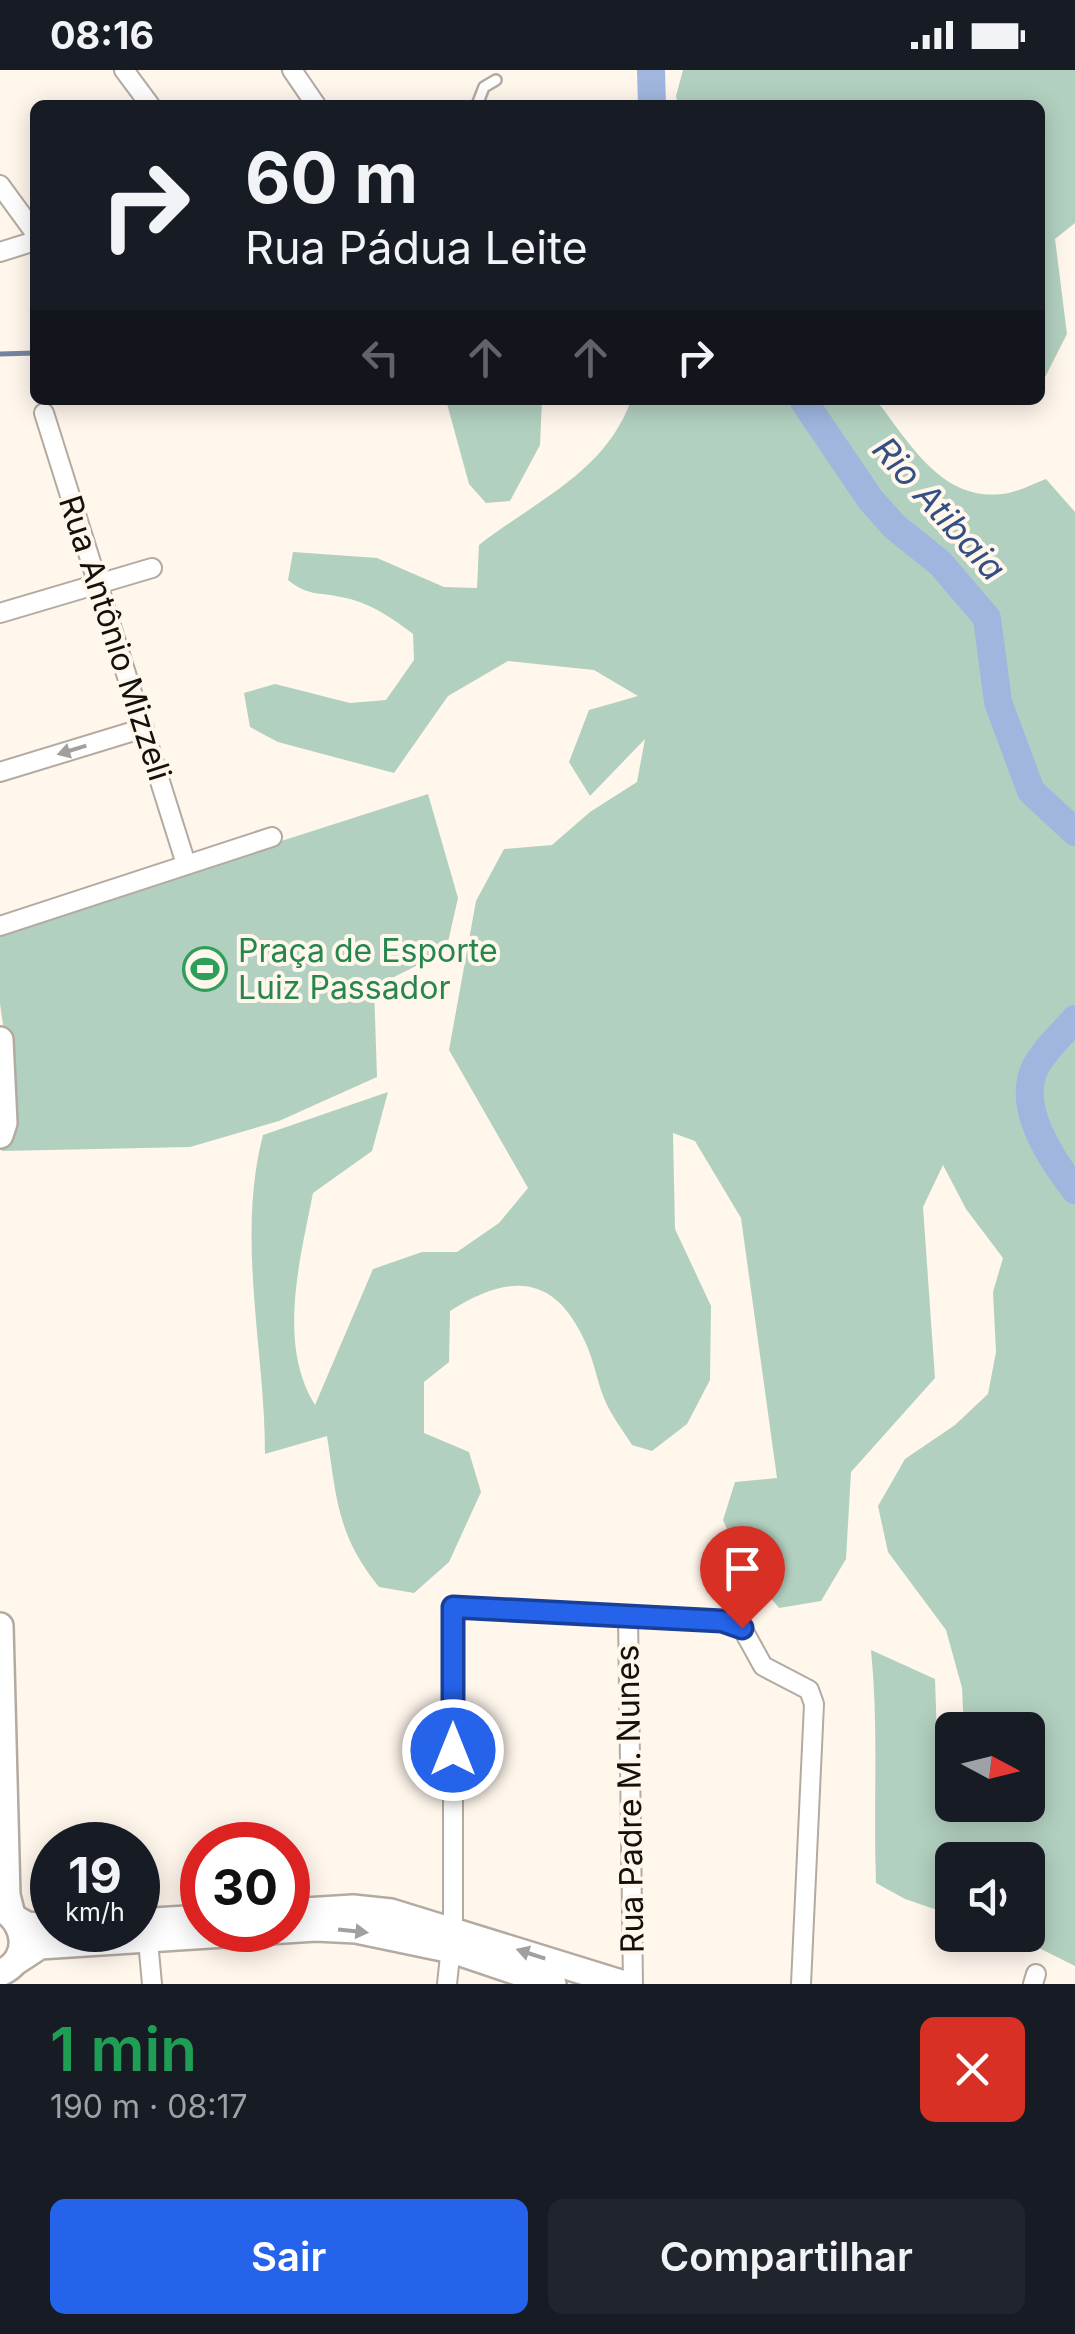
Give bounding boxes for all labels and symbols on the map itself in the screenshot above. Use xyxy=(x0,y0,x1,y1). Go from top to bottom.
water label: Rio Atibaia xyxy=(865,428,1015,589)
street label: Rua Antônio Mizzeli xyxy=(51,490,180,785)
one-way arrow xyxy=(56,743,87,758)
place label: Praça de Esporte Luiz Passador xyxy=(238,931,498,1007)
sports icon: Praça de Esporte Luiz Passador xyxy=(182,946,228,992)
pin xyxy=(700,1526,785,1629)
street label: Rua Padre M. Nunes xyxy=(607,1645,652,1953)
position arrow xyxy=(401,1698,505,1802)
north arrow xyxy=(935,1712,1045,1822)
speed limit sign: 30 xyxy=(180,1822,310,1952)
one-way arrow xyxy=(338,1923,369,1939)
one-way arrow xyxy=(515,1945,545,1960)

